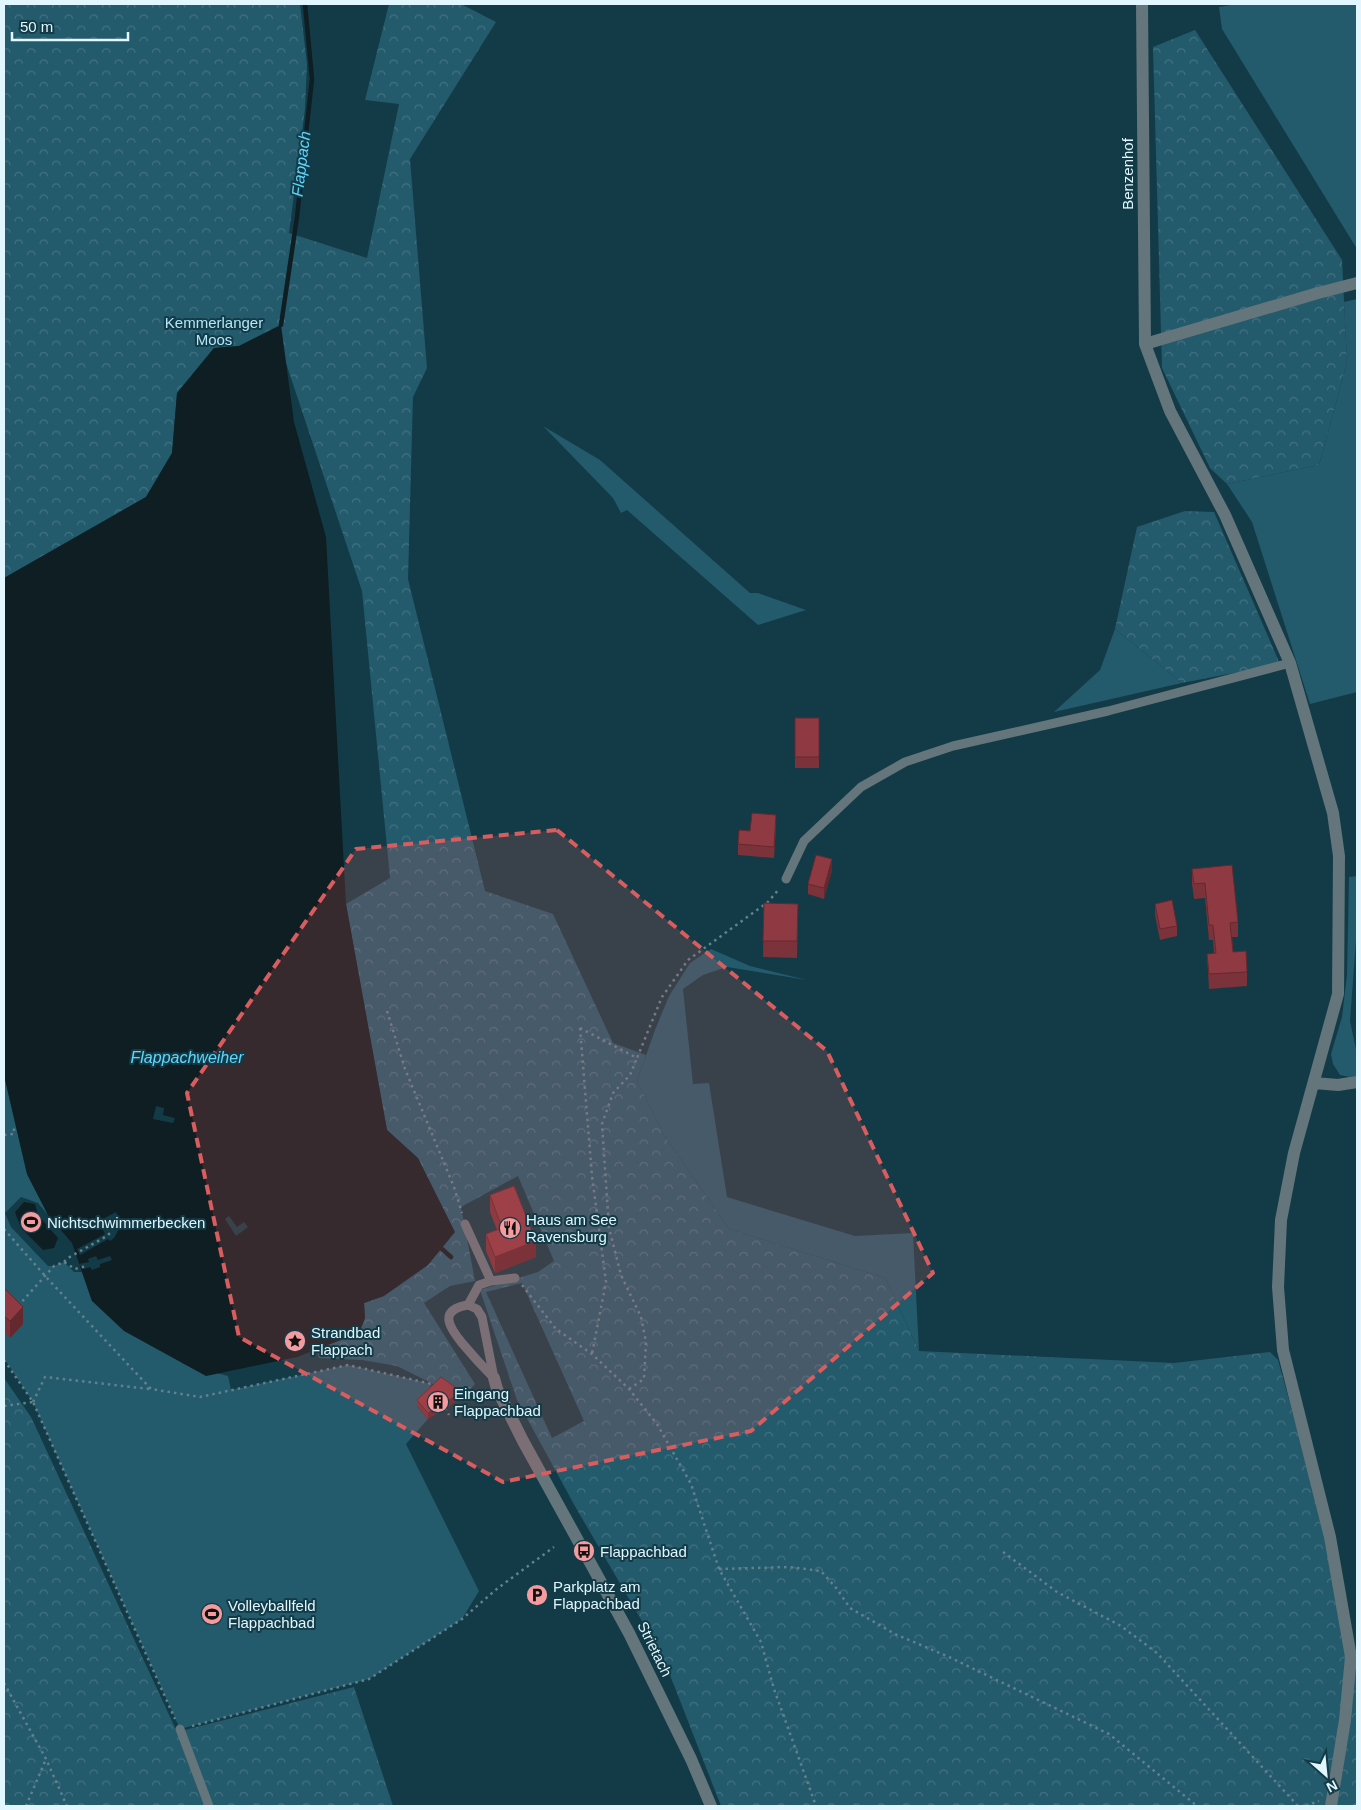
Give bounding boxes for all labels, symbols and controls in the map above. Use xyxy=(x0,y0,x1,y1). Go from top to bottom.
scale bar xyxy=(12,10,129,42)
text: 50 m xyxy=(20,18,53,35)
water label: Flappach xyxy=(289,130,313,198)
street label: Benzenhof xyxy=(1119,137,1136,210)
park label: Kemmerlanger Moos xyxy=(165,314,263,348)
water label: Flappachweiher xyxy=(131,1049,244,1066)
sports icon: Nichtschwimmerbecken xyxy=(19,1210,43,1234)
place label: Haus am See Ravensburg xyxy=(526,1211,617,1245)
place label: Nichtschwimmerbecken xyxy=(47,1214,205,1231)
restaurant icon: Haus am See Ravensburg xyxy=(498,1216,522,1240)
place label: Strandbad Flappach xyxy=(311,1324,380,1358)
place icon: Strandbad Flappach xyxy=(283,1329,307,1353)
place label: Eingang Flappachbad xyxy=(454,1385,541,1419)
building icon: Eingang Flappachbad xyxy=(426,1390,450,1414)
bus stop icon: Flappachbad xyxy=(572,1539,596,1563)
place label: Flappachbad xyxy=(600,1543,687,1560)
place label: Parkplatz am Flappachbad xyxy=(553,1578,641,1612)
parking icon: Parkplatz am Flappachbad xyxy=(525,1583,549,1607)
place label: Volleyballfeld Flappachbad xyxy=(228,1597,316,1631)
sports icon: Volleyballfeld Flappachbad xyxy=(200,1602,224,1626)
street label: Strietach xyxy=(634,1619,676,1679)
north arrow xyxy=(1301,1750,1351,1800)
text: N xyxy=(1324,1777,1340,1796)

